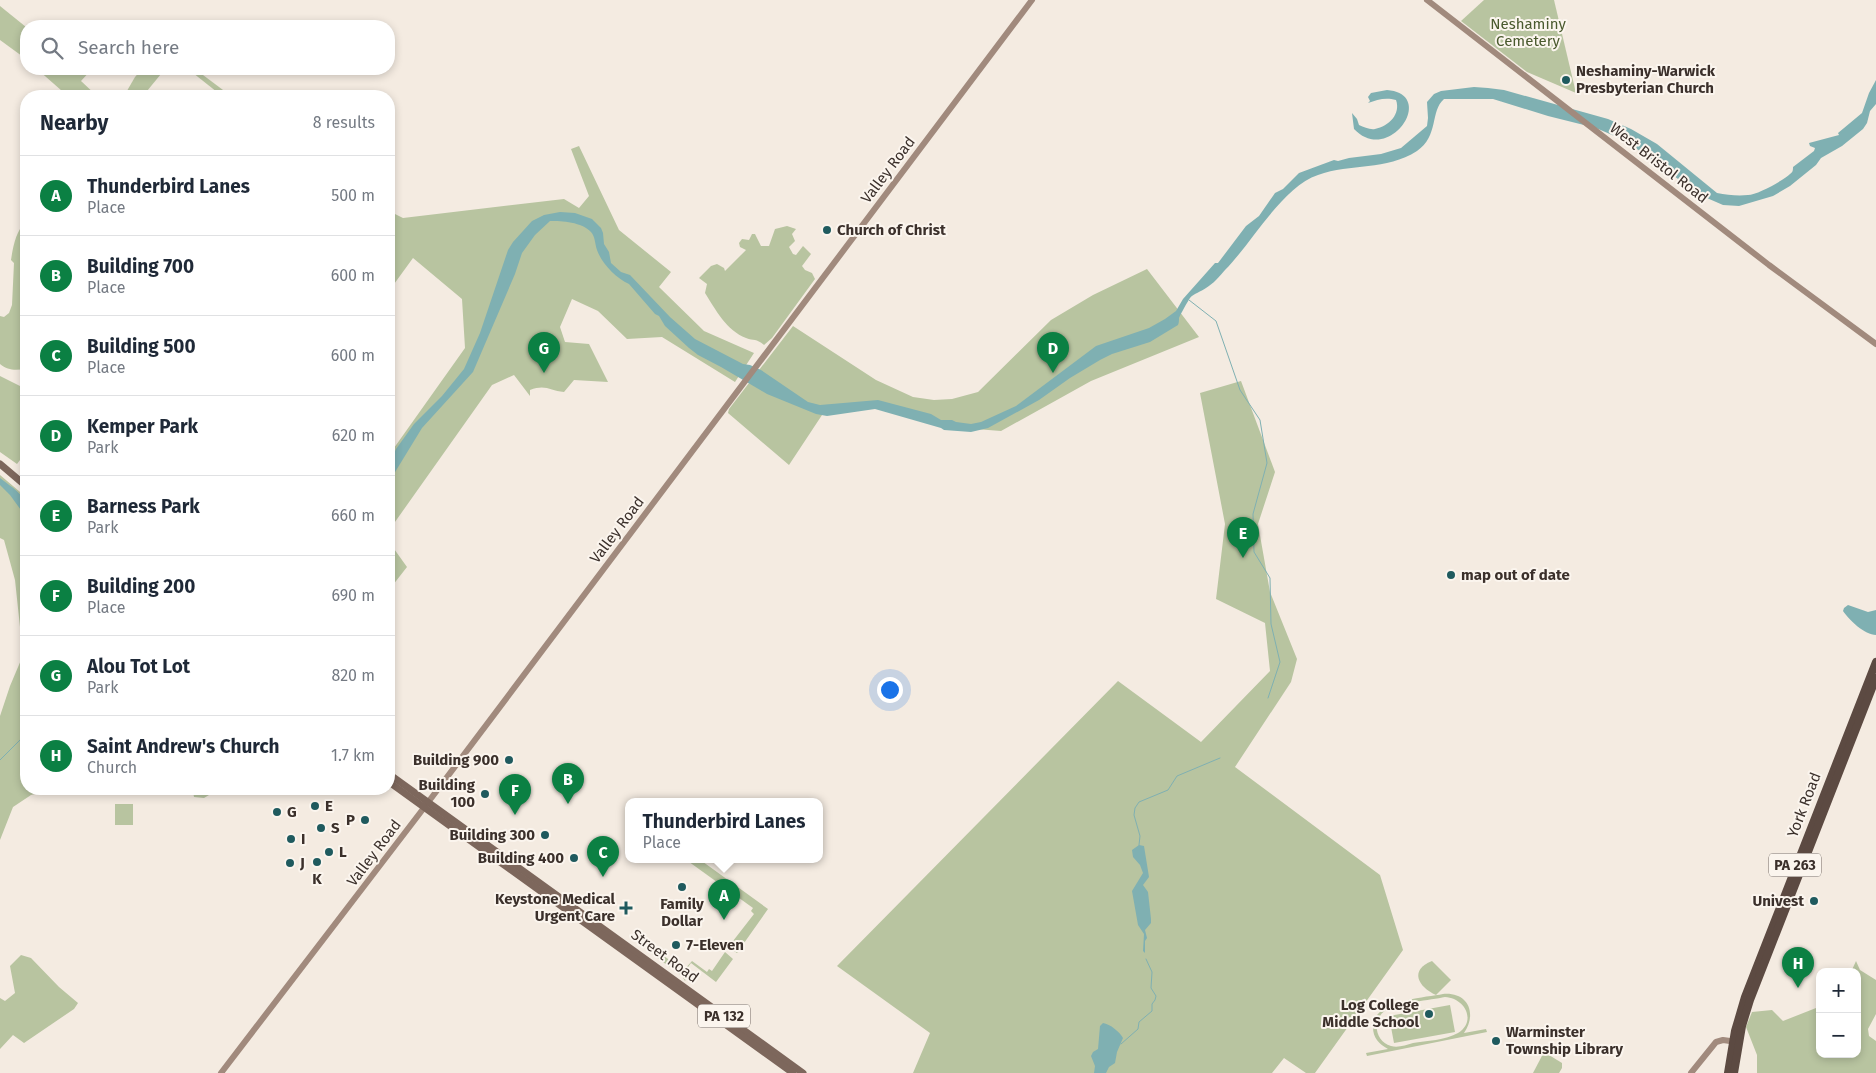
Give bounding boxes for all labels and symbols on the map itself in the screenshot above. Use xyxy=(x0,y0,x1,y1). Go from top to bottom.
park label: Neshaminy Cemetery xyxy=(1490,15,1566,50)
place label: Neshaminy-Warwick Presbyterian Church xyxy=(1576,62,1716,97)
marker: Neshaminy-Warwick Presbyterian Church xyxy=(1560,74,1572,86)
street label: West Bristol Road xyxy=(1606,119,1712,207)
street label: Valley Road xyxy=(857,133,919,207)
place label: Church of Christ xyxy=(837,221,946,239)
marker: Church of Christ xyxy=(821,224,833,236)
pin: G xyxy=(528,332,560,373)
pin: D xyxy=(1037,332,1069,373)
street label: Valley Road xyxy=(586,493,648,567)
pin: E xyxy=(1227,517,1259,558)
place label: map out of date xyxy=(1461,566,1570,584)
marker: map out of date xyxy=(1445,569,1457,581)
your location xyxy=(877,677,903,703)
place label: Building 900 xyxy=(413,751,499,769)
marker: Building 900 xyxy=(503,754,515,766)
pin: B xyxy=(552,763,584,804)
street label: York Road xyxy=(1783,770,1825,840)
pin: F xyxy=(499,774,531,815)
place label: Building 100 xyxy=(418,776,476,811)
marker: Building 100 xyxy=(479,788,491,800)
place label: E xyxy=(325,797,333,815)
marker: E xyxy=(309,800,321,812)
place label: G xyxy=(287,803,297,821)
marker: G xyxy=(271,806,283,818)
place label: P xyxy=(346,811,355,829)
marker: P xyxy=(359,814,371,826)
street label: Valley Road xyxy=(343,816,405,890)
place label: S xyxy=(331,819,340,837)
marker: S xyxy=(315,822,327,834)
place label: Building 300 xyxy=(449,826,535,844)
marker: Building 300 xyxy=(539,829,551,841)
place label: I xyxy=(301,830,305,848)
marker: I xyxy=(285,833,297,845)
pin: C xyxy=(587,836,619,877)
place label: L xyxy=(339,843,347,861)
marker: L xyxy=(323,846,335,858)
place label: Building 400 xyxy=(478,849,564,867)
marker: Building 400 xyxy=(568,852,580,864)
place label: J xyxy=(299,854,305,872)
road number: PA 263 xyxy=(1769,854,1821,876)
marker: K xyxy=(311,856,323,868)
marker: J xyxy=(284,857,296,869)
place label: K xyxy=(312,870,322,888)
pin: A xyxy=(708,879,740,920)
marker: Family Dollar xyxy=(676,881,688,893)
place label: Keystone Medical Urgent Care xyxy=(495,890,616,925)
place label: Univest xyxy=(1752,892,1804,910)
place label: Family Dollar xyxy=(660,895,704,930)
marker: Univest xyxy=(1808,895,1820,907)
marker: Keystone Medical Urgent Care xyxy=(619,901,633,915)
street label: Street Road xyxy=(628,925,702,987)
place label: 7-Eleven xyxy=(686,936,744,954)
marker: 7-Eleven xyxy=(670,939,682,951)
pin: H xyxy=(1782,947,1814,988)
place label: Log College Middle School xyxy=(1322,996,1420,1031)
road number: PA 132 xyxy=(698,1004,750,1028)
marker: Log College Middle School xyxy=(1423,1008,1435,1020)
place label: Warminster Township Library xyxy=(1506,1023,1623,1058)
marker: Warminster Township Library xyxy=(1490,1035,1502,1047)

